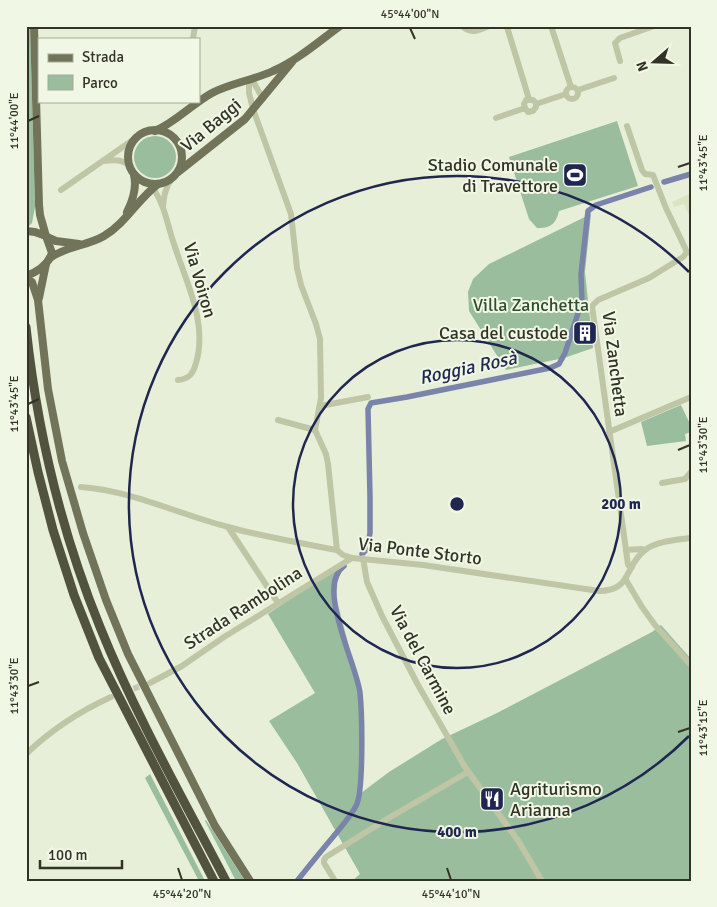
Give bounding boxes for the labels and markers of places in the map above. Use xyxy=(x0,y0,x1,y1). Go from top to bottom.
place label: Stadio Comunale di Travettore xyxy=(428,154,558,197)
sports icon: Stadio Comunale di Travettore xyxy=(562,162,588,188)
building icon: Casa del custode xyxy=(572,320,598,346)
place label: Casa del custode xyxy=(439,322,568,344)
centre of rings xyxy=(448,495,466,513)
place label: Agriturismo Arianna xyxy=(510,778,602,821)
restaurant icon: Agriturismo Arianna xyxy=(479,786,505,812)

